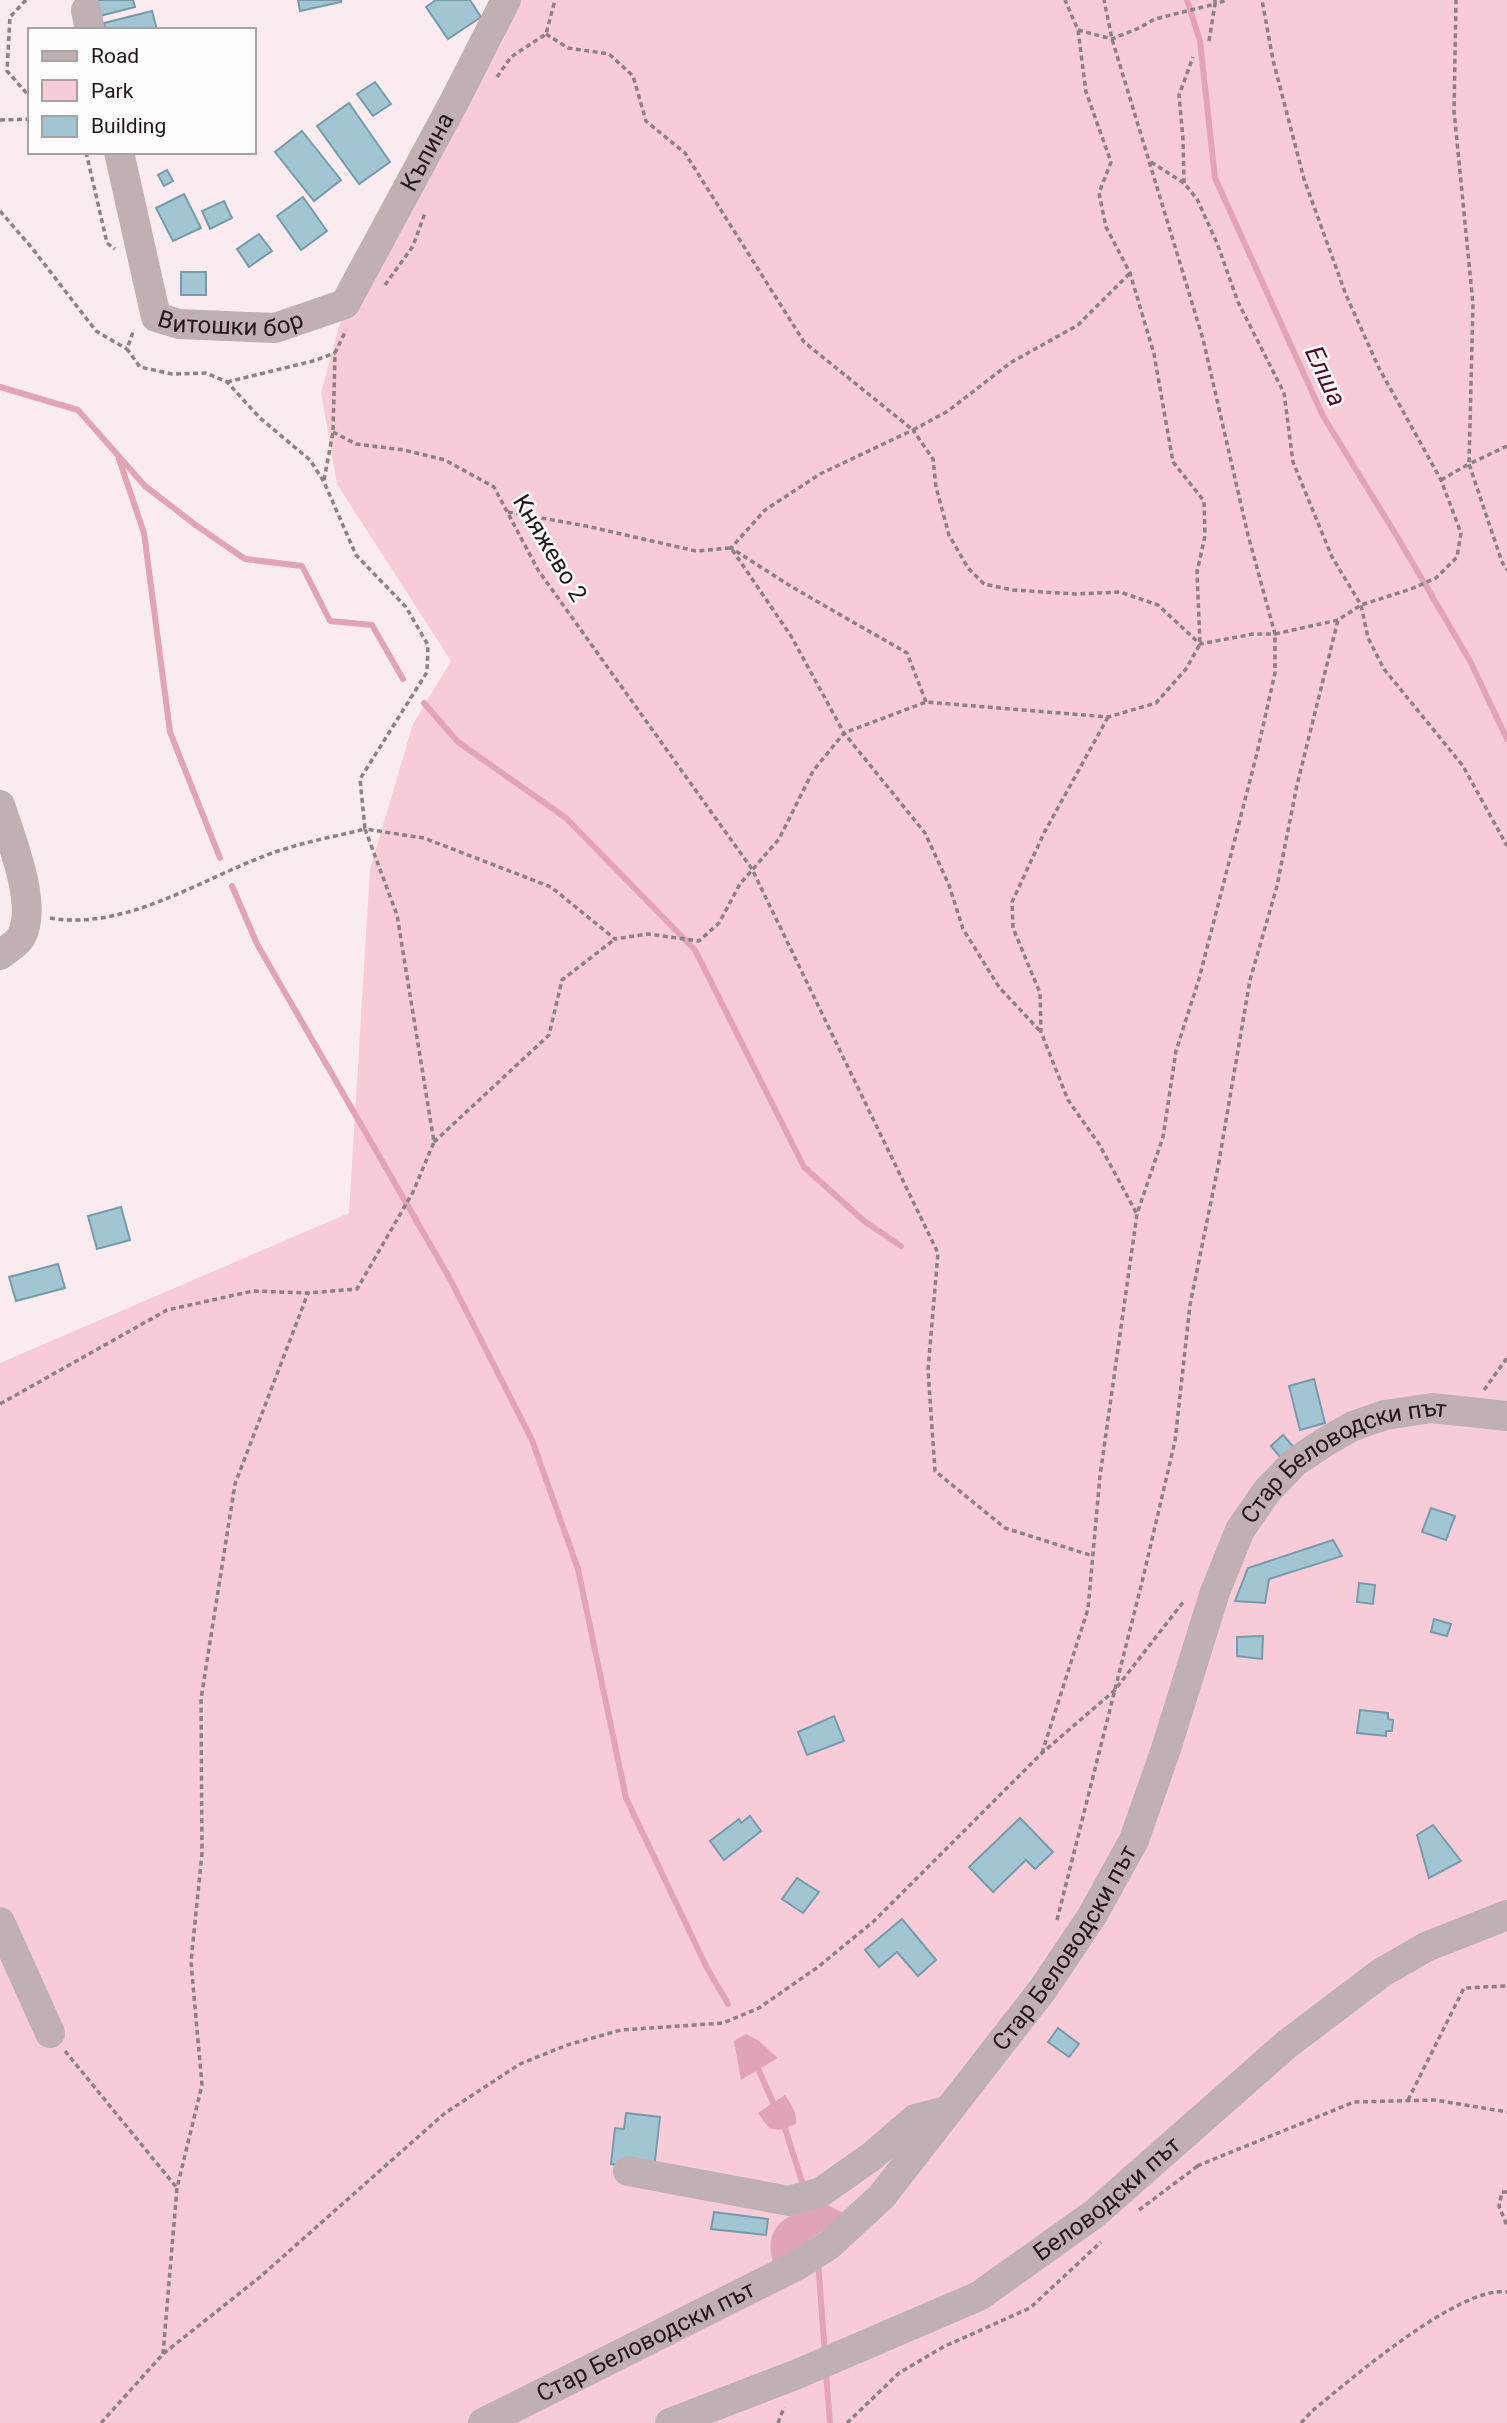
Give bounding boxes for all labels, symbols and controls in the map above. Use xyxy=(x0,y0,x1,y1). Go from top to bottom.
legend xyxy=(28,28,256,154)
text: Road xyxy=(91,44,139,68)
text: Park xyxy=(91,79,134,103)
street label: Къпина xyxy=(395,108,460,196)
text: Building xyxy=(91,114,166,138)
street label: Витошки бор xyxy=(155,304,307,342)
water label: Елша xyxy=(1299,341,1353,411)
street label: Княжево 2 xyxy=(507,489,593,607)
street label: Стар Беловодски път xyxy=(1235,1394,1449,1529)
street label: Стар Беловодски път xyxy=(986,1840,1143,2056)
street label: Беловодски път xyxy=(1028,2130,1186,2267)
street label: Стар Беловодски път xyxy=(532,2275,760,2408)

